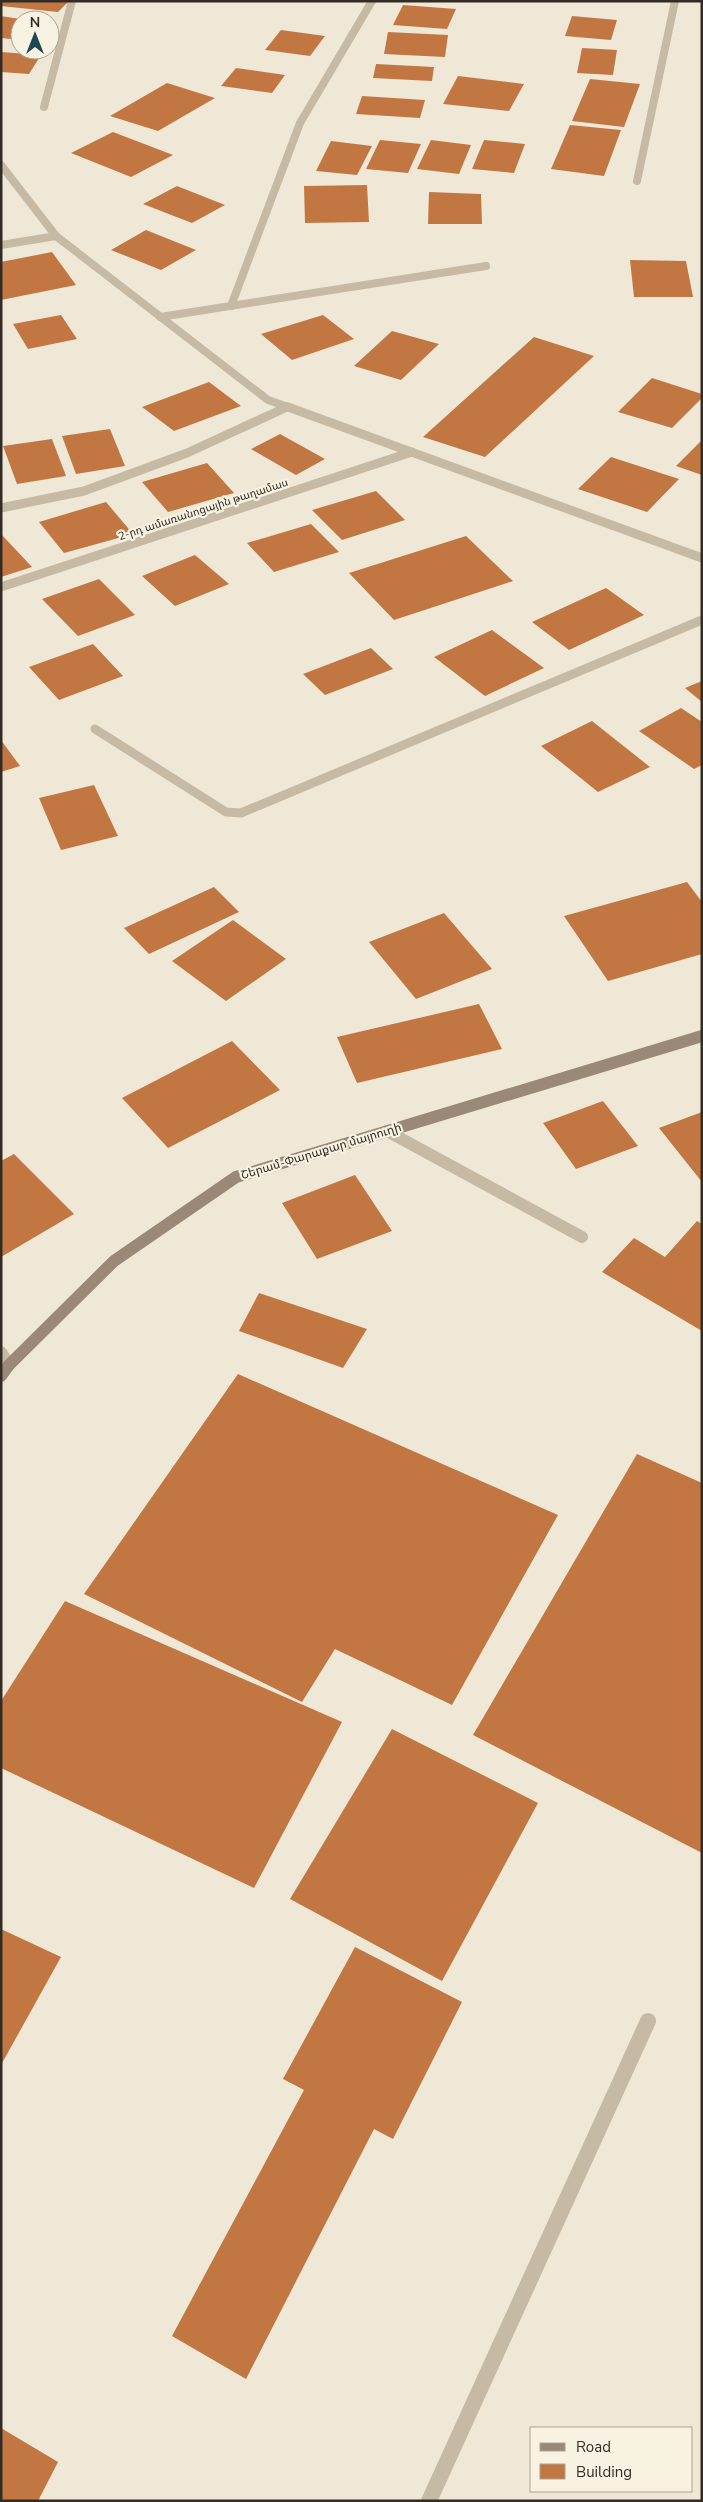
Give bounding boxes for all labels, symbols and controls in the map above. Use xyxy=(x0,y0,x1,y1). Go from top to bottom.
north arrow xyxy=(10,10,60,60)
text: N xyxy=(30,13,40,32)
street label: 2-րդ ամառանոցային թաղամաս xyxy=(116,475,290,544)
street label: Շերամ-Փարաքար մայրուղի xyxy=(239,1119,403,1183)
legend xyxy=(530,2427,693,2492)
text: Road xyxy=(576,2437,611,2457)
text: Building xyxy=(576,2462,632,2482)

